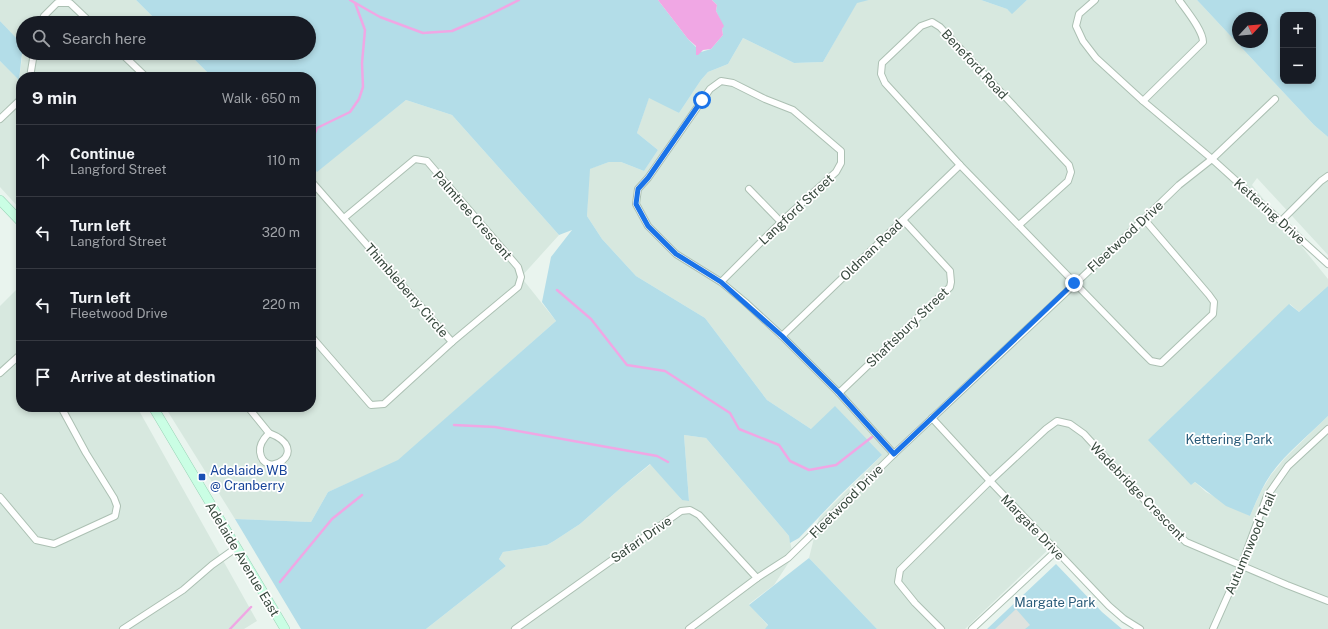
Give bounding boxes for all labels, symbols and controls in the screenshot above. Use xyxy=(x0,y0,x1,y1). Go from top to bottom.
north arrow xyxy=(1232,12,1268,48)
map controls xyxy=(1280,12,1316,84)
button: + xyxy=(1280,12,1316,48)
search box xyxy=(16,16,316,60)
street label: Beneford Road xyxy=(939,26,1011,102)
icon: search xyxy=(30,27,52,49)
text: Search here xyxy=(62,30,146,47)
button: − xyxy=(1280,48,1316,84)
text: 9 min xyxy=(32,88,77,108)
text: Walk · 650 m xyxy=(222,91,300,106)
route start xyxy=(693,91,711,109)
text: Continue xyxy=(70,145,135,162)
icon: ahead xyxy=(32,150,54,172)
text: 110 m xyxy=(267,153,300,168)
text: Langford Street xyxy=(70,162,167,177)
street label: Palmtree Crescent xyxy=(430,168,515,263)
street label: Langford Street xyxy=(756,171,837,248)
street label: Kettering Drive xyxy=(1231,176,1308,247)
street label: Fleetwood Drive xyxy=(1085,198,1166,275)
text: Turn left xyxy=(70,217,131,234)
street label: Oldman Road xyxy=(837,217,906,284)
icon: left xyxy=(32,222,54,244)
text: 320 m xyxy=(262,225,300,240)
text: Langford Street xyxy=(70,234,167,249)
street label: Thimbleberry Circle xyxy=(362,240,451,340)
route end xyxy=(1065,274,1083,292)
street label: Shaftsbury Street xyxy=(863,284,951,370)
text: Turn left xyxy=(70,289,131,306)
icon: left xyxy=(32,294,54,316)
text: 220 m xyxy=(262,297,300,312)
text: Fleetwood Drive xyxy=(70,306,168,321)
icon: arrive xyxy=(32,366,54,388)
text: Arrive at destination xyxy=(70,368,215,385)
park label: Kettering Park xyxy=(1185,432,1273,447)
street label: Wadebridge Crescent xyxy=(1087,439,1188,544)
street label: Fleetwood Drive xyxy=(807,462,886,541)
place label: Adelaide WB @ Cranberry xyxy=(210,463,287,493)
marker: Adelaide WB @ Cranberry xyxy=(197,472,207,482)
street label: Autumnwood Trail xyxy=(1222,490,1279,597)
street label: Margate Drive xyxy=(998,492,1067,563)
street label: Adelaide Avenue East xyxy=(202,499,283,619)
street label: Safari Drive xyxy=(608,513,675,566)
park label: Margate Park xyxy=(1014,595,1096,610)

